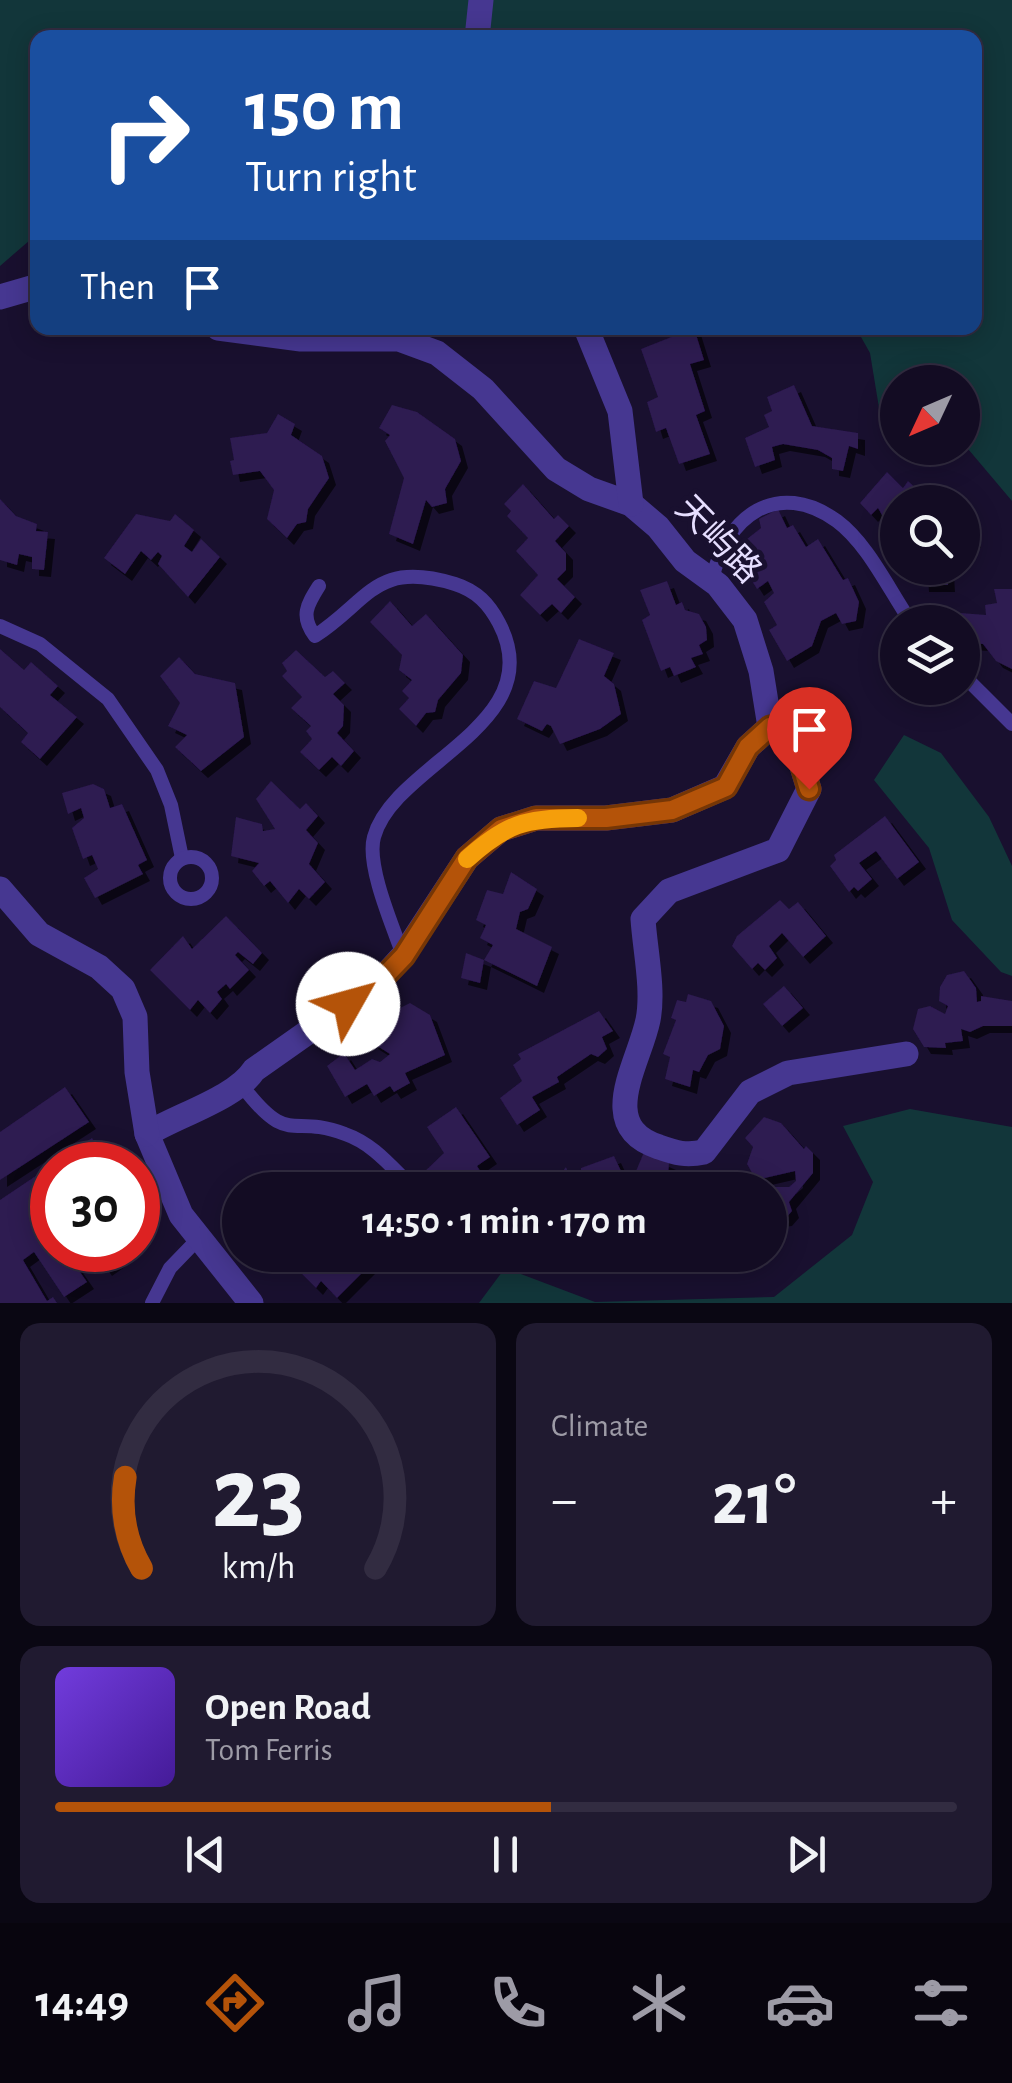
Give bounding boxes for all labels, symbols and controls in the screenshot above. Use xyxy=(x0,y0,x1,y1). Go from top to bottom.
icon: right xyxy=(80,70,210,200)
text: 150 m xyxy=(245,73,404,143)
text: Turn right xyxy=(245,155,417,200)
icon: arrive xyxy=(175,260,230,315)
text: Then xyxy=(80,269,155,307)
north arrow xyxy=(880,365,980,465)
map controls xyxy=(880,365,980,705)
button: search xyxy=(880,485,980,585)
street label: 天屿路 xyxy=(669,489,769,590)
button: layers xyxy=(880,605,980,705)
pin xyxy=(767,687,852,790)
icon: arrive xyxy=(782,702,837,757)
position arrow xyxy=(296,952,400,1056)
speed limit sign: 30 xyxy=(30,1142,160,1272)
text: 14:50 · 1 min · 170 m xyxy=(362,1203,647,1241)
text: Climate xyxy=(551,1410,648,1442)
text: 23 xyxy=(211,1443,305,1547)
text: 21° xyxy=(712,1463,796,1538)
text: − xyxy=(551,1473,577,1528)
text: + xyxy=(931,1473,957,1528)
text: km/h xyxy=(221,1549,295,1585)
text: Open Road xyxy=(205,1689,371,1727)
text: Tom Ferris xyxy=(205,1734,333,1766)
icon: previous xyxy=(178,1827,233,1882)
icon: pause xyxy=(478,1827,533,1882)
icon: next xyxy=(779,1827,834,1882)
icon: directions xyxy=(200,1968,270,2038)
icon: music xyxy=(342,1968,412,2038)
icon: phone xyxy=(483,1968,553,2038)
icon: climate xyxy=(624,1968,694,2038)
icon: car xyxy=(765,1968,835,2038)
icon: filters xyxy=(906,1968,976,2038)
text: 14:49 xyxy=(36,1980,129,2025)

